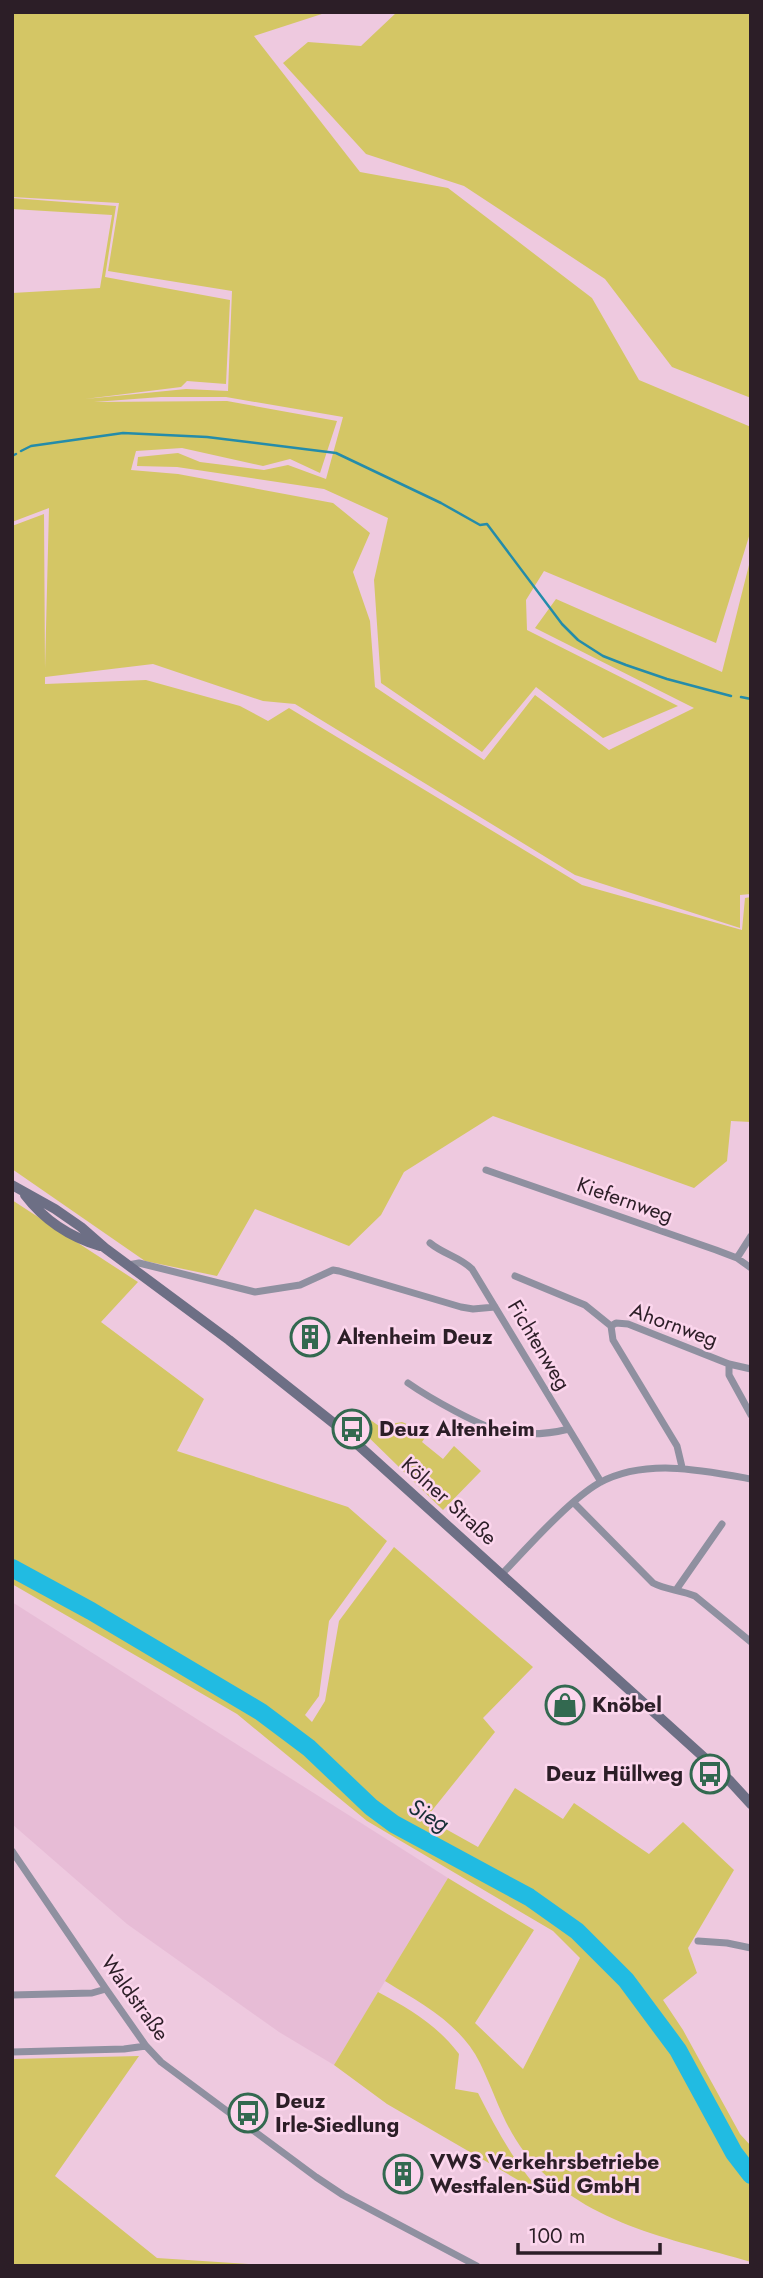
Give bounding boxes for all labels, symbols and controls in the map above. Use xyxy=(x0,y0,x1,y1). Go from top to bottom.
street label: Kiefernweg xyxy=(573,1170,677,1230)
street label: Fichtenweg xyxy=(500,1294,578,1396)
street label: Ahornweg xyxy=(626,1295,722,1355)
building icon: Altenheim Deuz xyxy=(289,1316,331,1358)
place label: Altenheim Deuz xyxy=(336,1322,493,1352)
bus stop icon: Deuz Altenheim xyxy=(331,1408,373,1450)
place label: Deuz Altenheim xyxy=(379,1414,535,1444)
street label: Kölner Straße xyxy=(395,1450,504,1552)
shop icon: Knöbel xyxy=(544,1684,586,1726)
place label: Knöbel xyxy=(592,1690,662,1720)
bus stop icon: Deuz Hüllweg xyxy=(689,1753,731,1795)
place label: Deuz Hüllweg xyxy=(546,1759,683,1789)
water label: Sieg xyxy=(402,1790,456,1840)
street label: Waldstraße xyxy=(94,1949,176,2047)
place label: Deuz Irle-Siedlung xyxy=(275,2086,399,2140)
bus stop icon: Deuz Irle-Siedlung xyxy=(227,2092,269,2134)
place label: VWS Verkehrsbetriebe Westfalen-Süd GmbH xyxy=(429,2147,659,2201)
building icon: VWS Verkehrsbetriebe Westfalen-Süd GmbH xyxy=(382,2153,424,2195)
scale bar xyxy=(518,2212,660,2256)
text: 100 m xyxy=(528,2221,585,2251)

